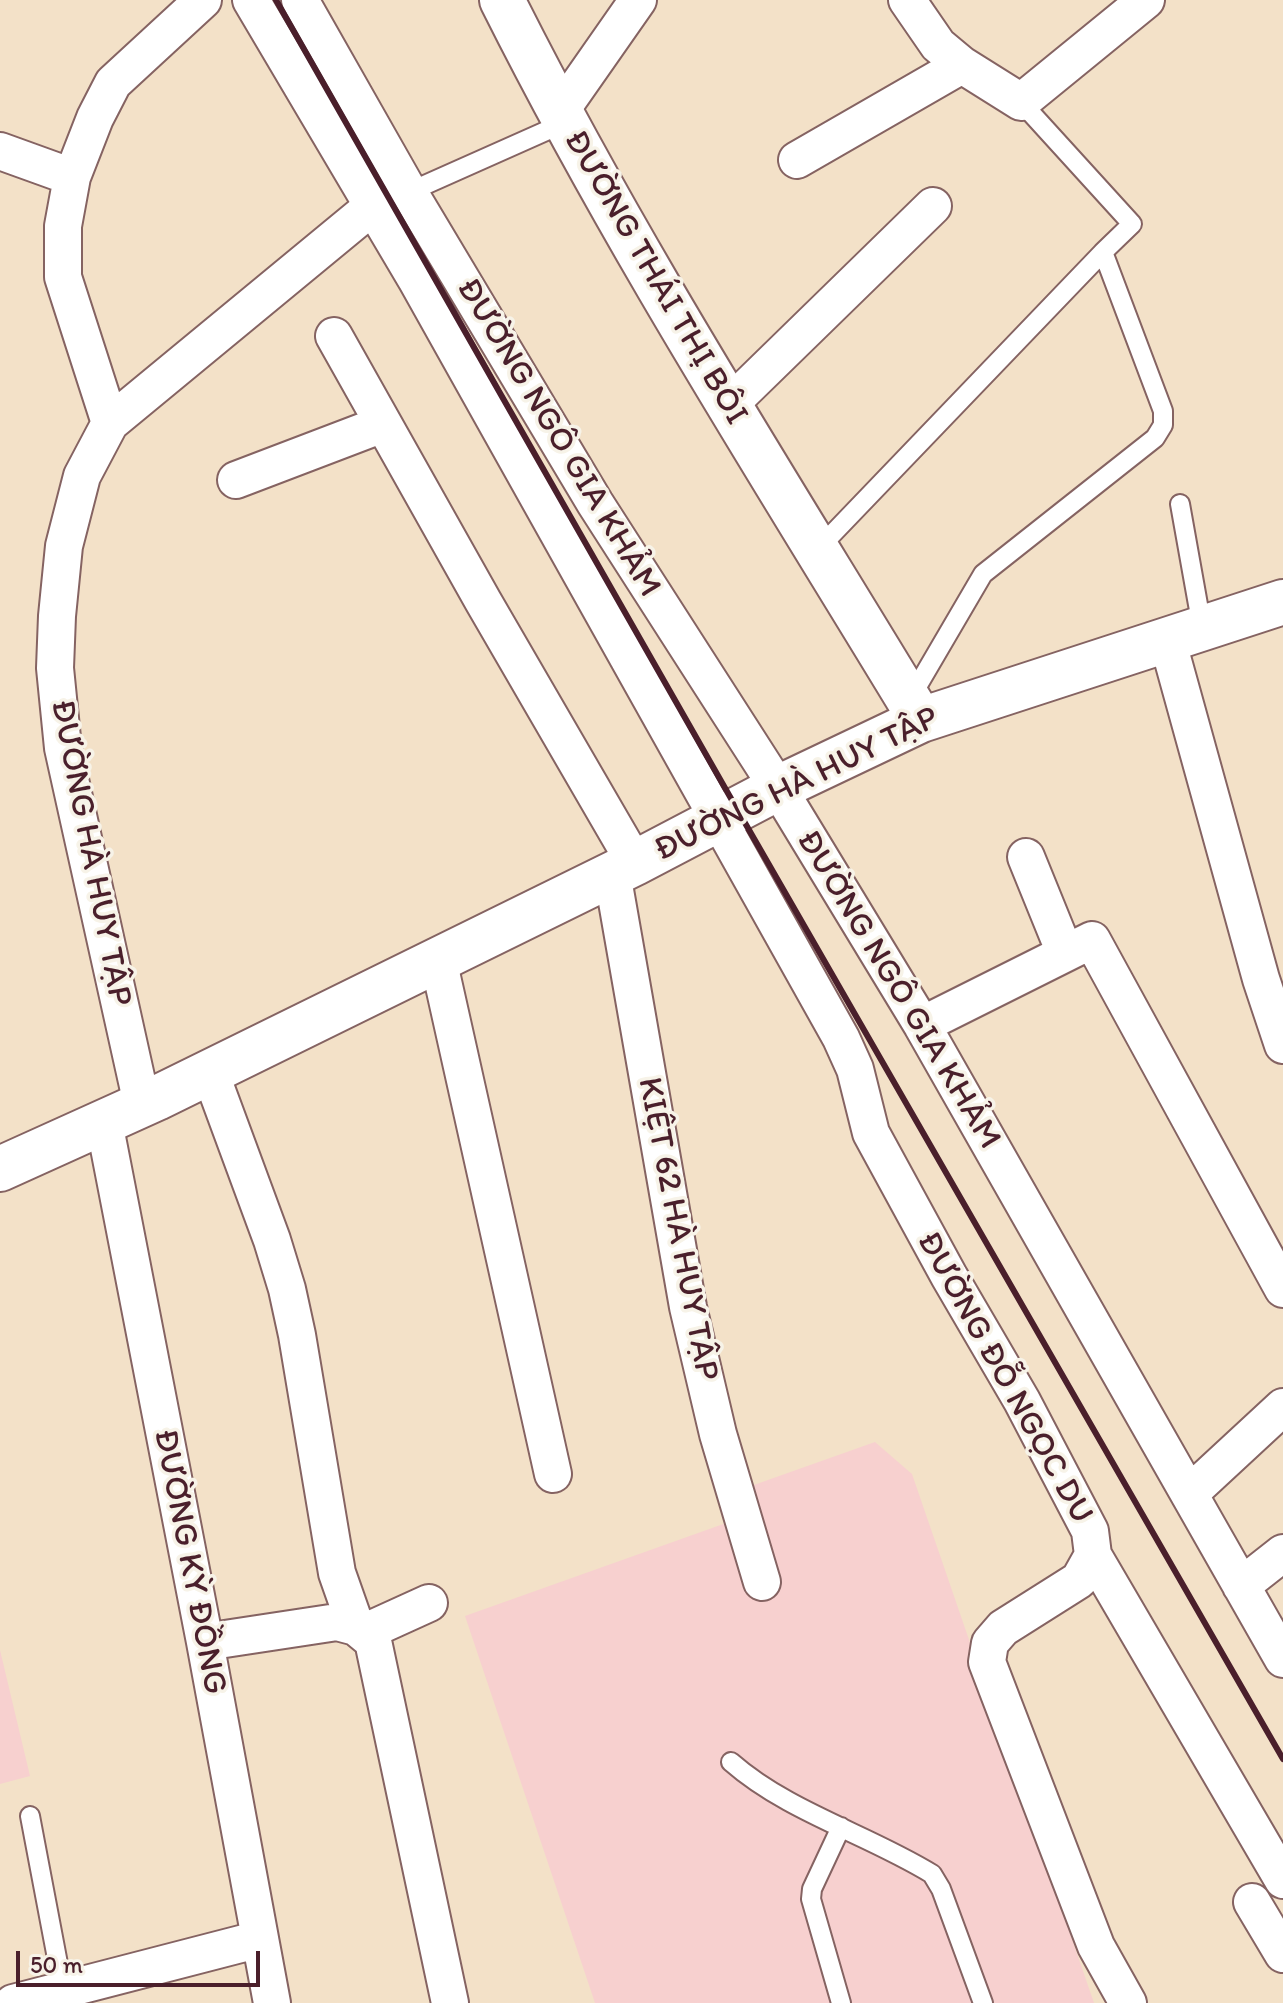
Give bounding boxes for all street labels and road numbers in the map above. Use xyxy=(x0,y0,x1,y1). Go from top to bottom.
street label: ĐƯỜNG THÁI THỊ BÔI xyxy=(554,123,756,433)
street label: ĐƯỜNG NGÔ GIA KHẢM xyxy=(447,271,669,605)
street label: ĐƯỜNG HÀ HUY TẬP xyxy=(40,697,140,1009)
street label: ĐƯỜNG HÀ HUY TẬP xyxy=(648,699,946,871)
street label: ĐƯỜNG NGÔ GIA KHẢM xyxy=(787,823,1009,1157)
street label: KIỆT 62 HÀ HUY TẬP xyxy=(628,1074,726,1384)
street label: ĐƯỜNG ĐỖ NGỌC DU xyxy=(907,1225,1101,1531)
street label: ĐƯỜNG KỲ ĐỒNG xyxy=(143,1426,235,1698)

